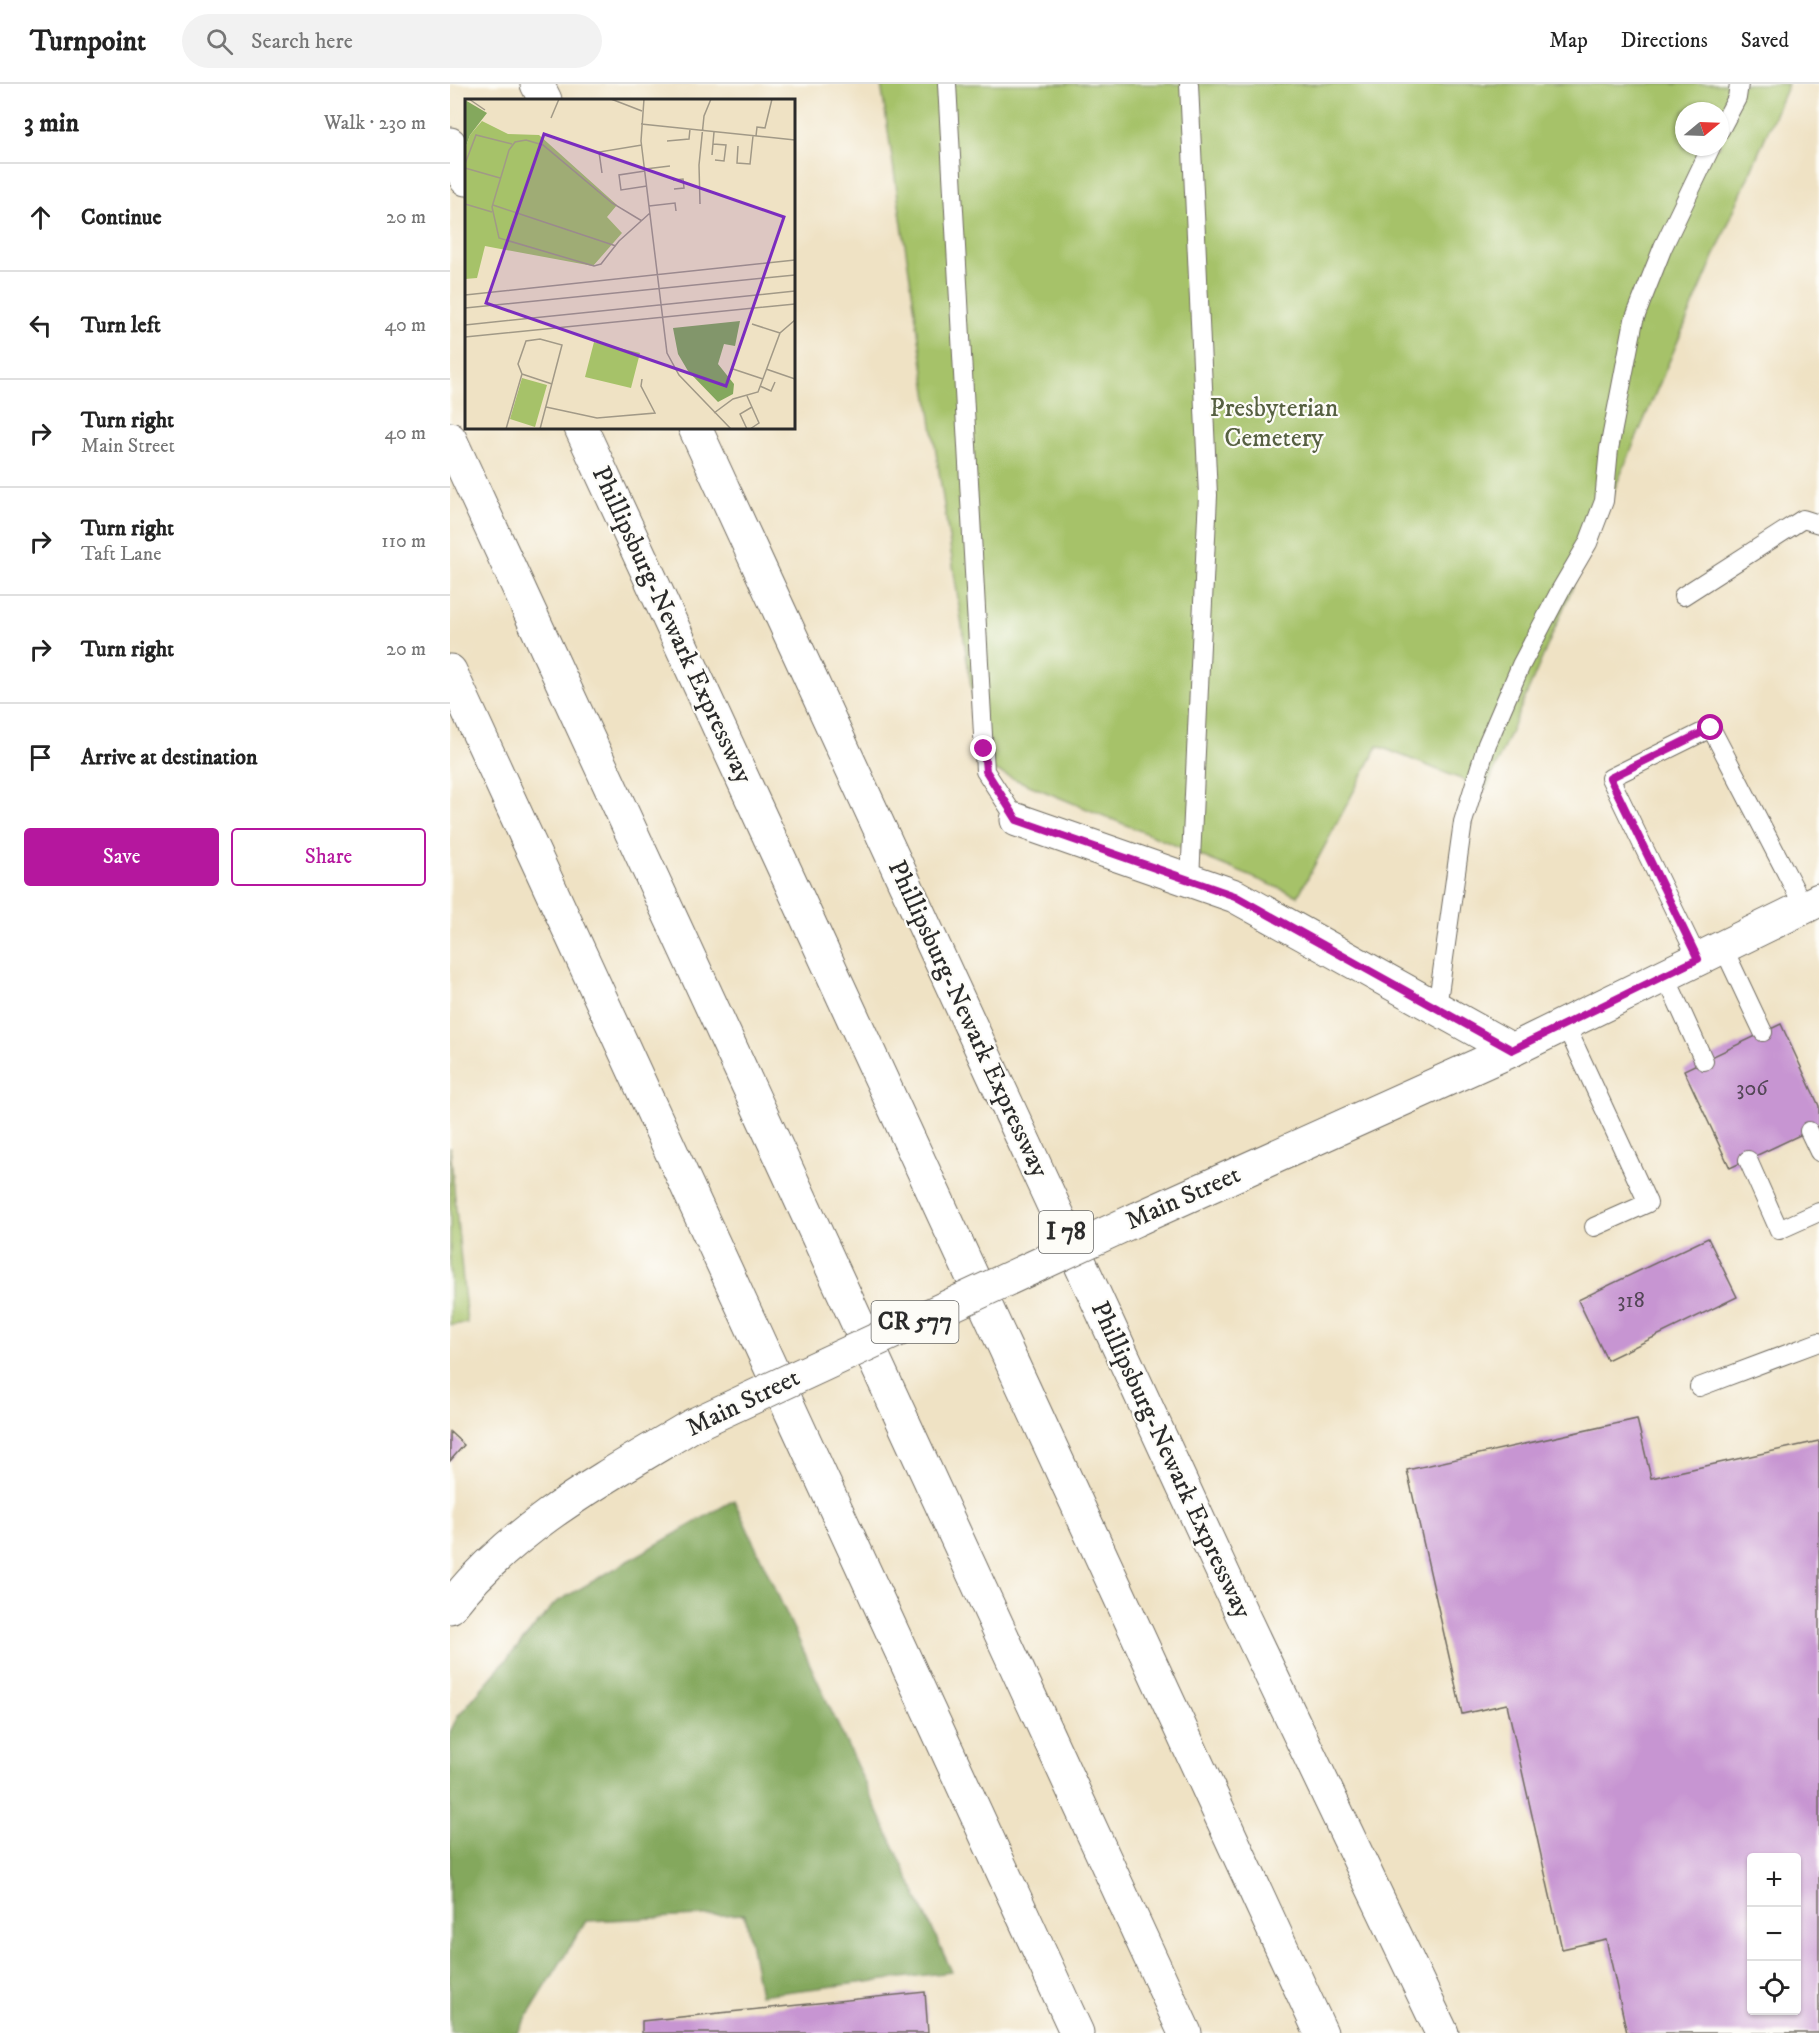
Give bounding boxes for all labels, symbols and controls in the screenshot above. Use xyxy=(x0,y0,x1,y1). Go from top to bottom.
search box xyxy=(182,14,602,68)
text: Turnpoint xyxy=(30,24,146,59)
icon: search xyxy=(203,25,236,58)
text: Search here xyxy=(251,28,353,55)
text: Map xyxy=(1549,28,1588,54)
text: Directions xyxy=(1621,28,1708,54)
text: Saved xyxy=(1741,28,1789,54)
inset map xyxy=(465,99,795,429)
north arrow xyxy=(1675,102,1729,156)
text: 3 min xyxy=(24,107,79,140)
text: Walk · 230 m xyxy=(324,111,426,136)
icon: ahead xyxy=(24,201,57,234)
text: Continue xyxy=(81,204,162,231)
text: 20 m xyxy=(386,205,426,230)
icon: left xyxy=(24,309,57,342)
text: Turn left xyxy=(81,312,161,339)
text: 40 m xyxy=(384,313,426,338)
park label: Presbyterian Cemetery xyxy=(1210,392,1339,455)
text: Turn right xyxy=(81,407,174,434)
icon: right xyxy=(24,417,57,450)
text: 40 m xyxy=(384,421,426,446)
text: Main Street xyxy=(81,434,175,459)
street label: Phillipsburg-Newark Expressway xyxy=(584,461,760,789)
text: Turn right xyxy=(81,515,174,542)
icon: right xyxy=(24,525,57,558)
text: 110 m xyxy=(381,529,426,554)
text: Taft Lane xyxy=(81,542,162,567)
icon: right xyxy=(24,633,57,666)
text: Turn right xyxy=(81,636,174,663)
text: 20 m xyxy=(386,637,426,662)
route start xyxy=(1697,714,1723,740)
route end xyxy=(970,735,996,761)
icon: arrive xyxy=(24,741,57,774)
text: Arrive at destination xyxy=(81,744,258,771)
button: Save xyxy=(24,828,219,886)
button: Share xyxy=(231,828,426,886)
street label: Phillipsburg-Newark Expressway xyxy=(880,855,1056,1183)
house number: 306 xyxy=(1736,1075,1769,1102)
street label: Main Street xyxy=(1120,1158,1246,1238)
road number: I 78 xyxy=(1039,1211,1093,1253)
house number: 318 xyxy=(1617,1287,1645,1314)
street label: Phillipsburg-Newark Expressway xyxy=(1083,1296,1259,1624)
road number: CR 577 xyxy=(872,1301,958,1343)
street label: Main Street xyxy=(681,1361,805,1445)
map controls xyxy=(1747,1853,1801,2015)
button: + xyxy=(1747,1853,1801,1907)
button: − xyxy=(1747,1907,1801,1961)
button: locate xyxy=(1747,1961,1801,2015)

